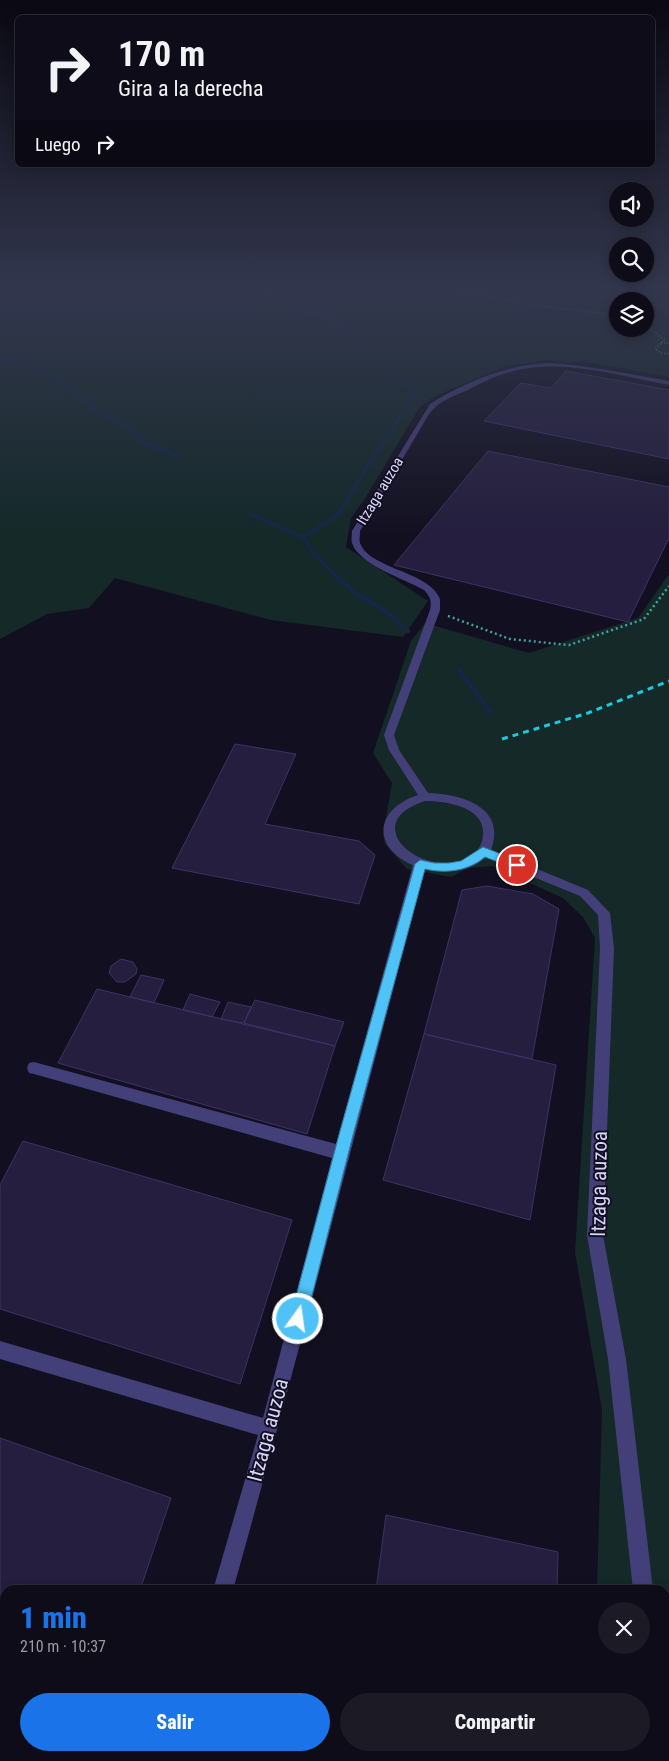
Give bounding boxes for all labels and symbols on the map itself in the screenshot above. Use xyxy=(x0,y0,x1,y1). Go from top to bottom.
street label: Itzaga auzoa xyxy=(353,454,407,528)
pin xyxy=(496,844,538,886)
street label: Itzaga auzoa xyxy=(586,1131,612,1237)
position arrow xyxy=(271,1292,323,1344)
street label: Itzaga auzoa xyxy=(243,1376,293,1484)

